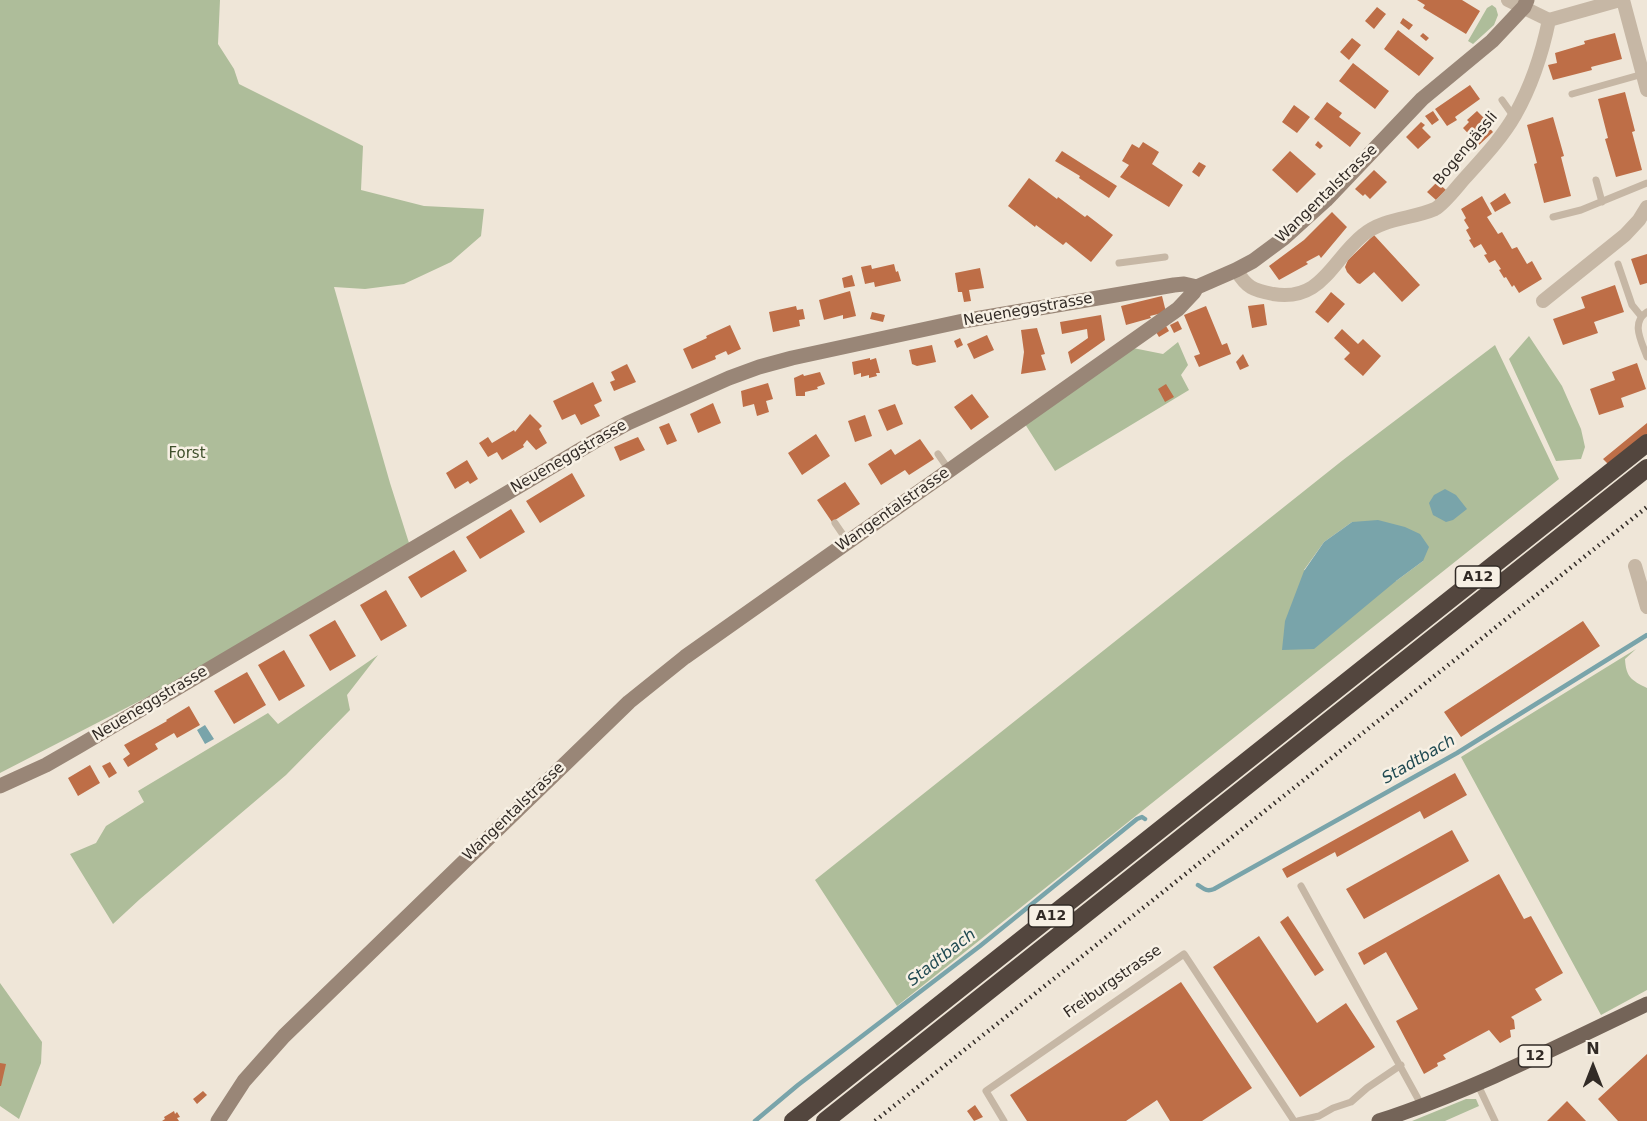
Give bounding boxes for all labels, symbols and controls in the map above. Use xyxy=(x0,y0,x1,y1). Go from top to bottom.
street label: Bogengässli xyxy=(1430,109,1502,189)
street label: Wangentalstrasse xyxy=(1273,141,1381,247)
street label: Neueneggstrasse xyxy=(962,290,1094,330)
street label: Neueneggstrasse xyxy=(508,416,630,498)
park label: Forst xyxy=(168,445,206,463)
street label: Wangentalstrasse xyxy=(833,464,953,556)
road number: A12 xyxy=(1456,566,1500,588)
street label: Neueneggstrasse xyxy=(89,663,211,745)
water label: Stadtbach xyxy=(1379,731,1459,789)
street label: Wangentalstrasse xyxy=(460,759,568,865)
road number: A12 xyxy=(1028,905,1074,927)
water label: Stadtbach xyxy=(904,925,980,991)
street label: Freiburgstrasse xyxy=(1061,942,1165,1022)
north arrow xyxy=(1563,1037,1623,1097)
text: N xyxy=(1586,1039,1600,1058)
road number: 12 xyxy=(1518,1045,1552,1067)

